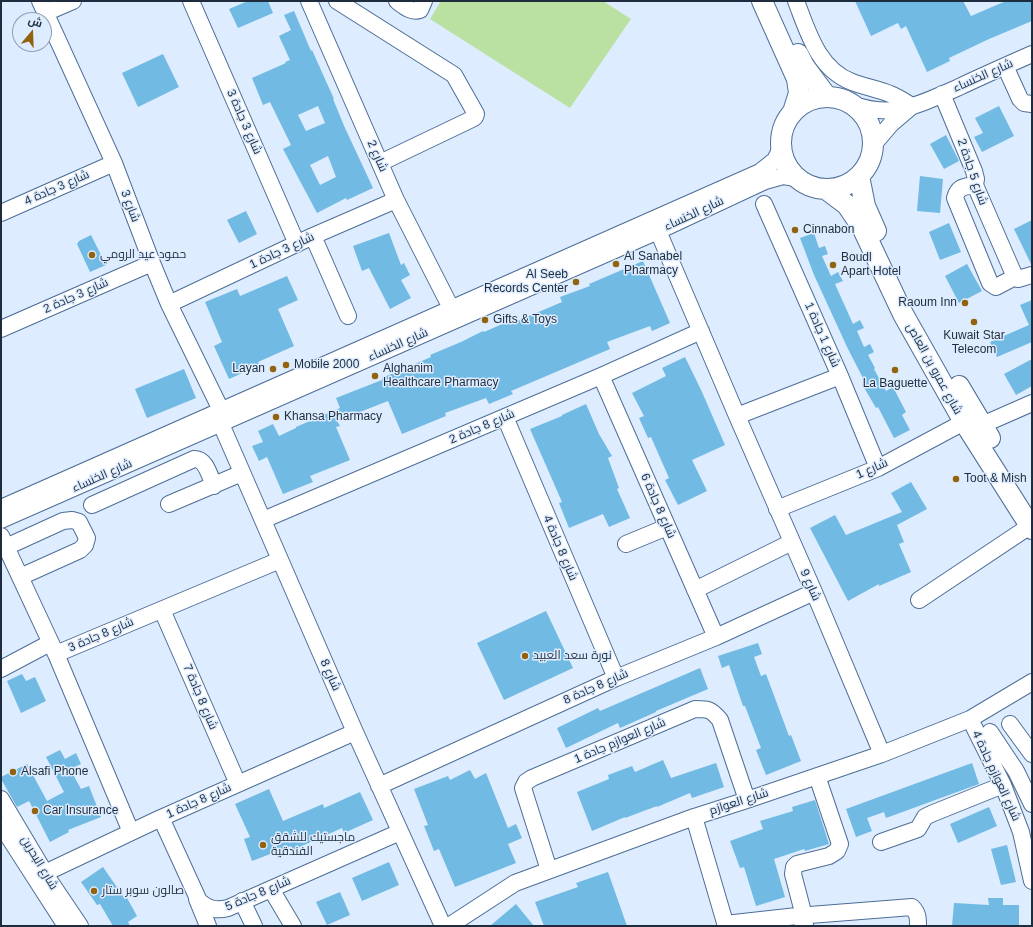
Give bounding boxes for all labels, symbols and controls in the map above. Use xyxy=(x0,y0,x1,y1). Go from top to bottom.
north arrow xyxy=(12,12,52,52)
text: ش xyxy=(27,14,44,30)
street label: شارع الخنساء xyxy=(951,56,1015,96)
street label: شارع 3 جادة 3 xyxy=(223,87,265,157)
street label: شارع 5 جادة 2 xyxy=(954,137,990,207)
street label: شارع 2 xyxy=(364,138,390,174)
street label: شارع 3 جادة 4 xyxy=(22,167,92,209)
street label: شارع 3 xyxy=(117,188,143,224)
street label: شارع الخنساء xyxy=(662,194,726,234)
place label: Cinnabon xyxy=(803,223,854,237)
marker: Cinnabon xyxy=(790,225,800,235)
street label: شارع 3 جادة 1 xyxy=(247,230,317,272)
place label: حمود عيد الرومي xyxy=(100,248,186,262)
marker: حمود عيد الرومي xyxy=(87,250,97,260)
place label: Al Sanabel Pharmacy xyxy=(624,250,682,278)
place label: Boudl Apart Hotel xyxy=(841,251,901,279)
marker: Al Sanabel Pharmacy xyxy=(611,259,621,269)
marker: Boudl Apart Hotel xyxy=(828,260,838,270)
place label: Al Seeb Records Center xyxy=(484,268,568,296)
street label: شارع 3 جادة 2 xyxy=(41,275,111,317)
marker: Al Seeb Records Center xyxy=(571,277,581,287)
place label: Raoum Inn xyxy=(898,296,957,310)
marker: Raoum Inn xyxy=(960,298,970,308)
street label: شارع 1 جادة 1 xyxy=(801,300,843,370)
place label: Gifts & Toys xyxy=(493,313,557,327)
marker: Gifts & Toys xyxy=(480,315,490,325)
marker: Kuwait Star Telecom xyxy=(969,317,979,327)
street label: شارع عمرو بن العاص xyxy=(903,321,965,417)
street label: شارع الخنساء xyxy=(366,325,430,365)
place label: Kuwait Star Telecom xyxy=(943,329,1005,357)
place label: Mobile 2000 xyxy=(294,358,359,372)
marker: Mobile 2000 xyxy=(281,360,291,370)
place label: Layan xyxy=(232,362,265,376)
place label: Alghanim Healthcare Pharmacy xyxy=(383,362,498,390)
marker: Layan xyxy=(268,364,278,374)
marker: La Baguette xyxy=(890,365,900,375)
marker: Alghanim Healthcare Pharmacy xyxy=(370,371,380,381)
place label: La Baguette xyxy=(863,377,927,391)
street label: شارع 8 جادة 2 xyxy=(447,407,517,447)
place label: Khansa Pharmacy xyxy=(284,410,382,424)
marker: Khansa Pharmacy xyxy=(271,412,281,422)
street label: شارع الخنساء xyxy=(70,456,134,496)
street label: شارع 1 xyxy=(854,456,890,482)
street label: شارع 8 جادة 6 xyxy=(637,471,679,541)
place label: Toot & Mish xyxy=(964,472,1027,486)
marker: Toot & Mish xyxy=(951,474,961,484)
street label: شارع 8 جادة 4 xyxy=(540,513,580,583)
street label: شارع 9 xyxy=(797,567,823,603)
street label: شارع 8 جادة 3 xyxy=(66,615,136,655)
place label: نورة سعد العبيد xyxy=(533,649,612,663)
marker: نورة سعد العبيد xyxy=(520,651,530,661)
street label: شارع 8 xyxy=(317,657,343,693)
street label: شارع 8 جادة 7 xyxy=(180,662,220,732)
street label: شارع 8 جادة 8 xyxy=(561,666,631,708)
street label: شارع العوازم جادة 1 xyxy=(572,715,668,767)
street label: شارع العوازم جادة 4 xyxy=(969,729,1023,823)
place label: Alsafi Phone xyxy=(21,765,88,779)
marker: Alsafi Phone xyxy=(8,767,18,777)
street label: شارع 8 جادة 1 xyxy=(164,780,234,822)
street label: شارع العوازم xyxy=(707,786,771,818)
place label: Car Insurance xyxy=(43,804,118,818)
marker: Car Insurance xyxy=(30,806,40,816)
place label: ماجستيك للشقق الفندقية xyxy=(271,831,355,859)
street label: شارع البحرين xyxy=(17,834,61,892)
marker: ماجستيك للشقق الفندقية xyxy=(258,840,268,850)
street label: شارع 8 جادة 5 xyxy=(223,874,293,914)
place label: صالون سوبر ستار xyxy=(102,884,184,898)
marker: صالون سوبر ستار xyxy=(89,886,99,896)

